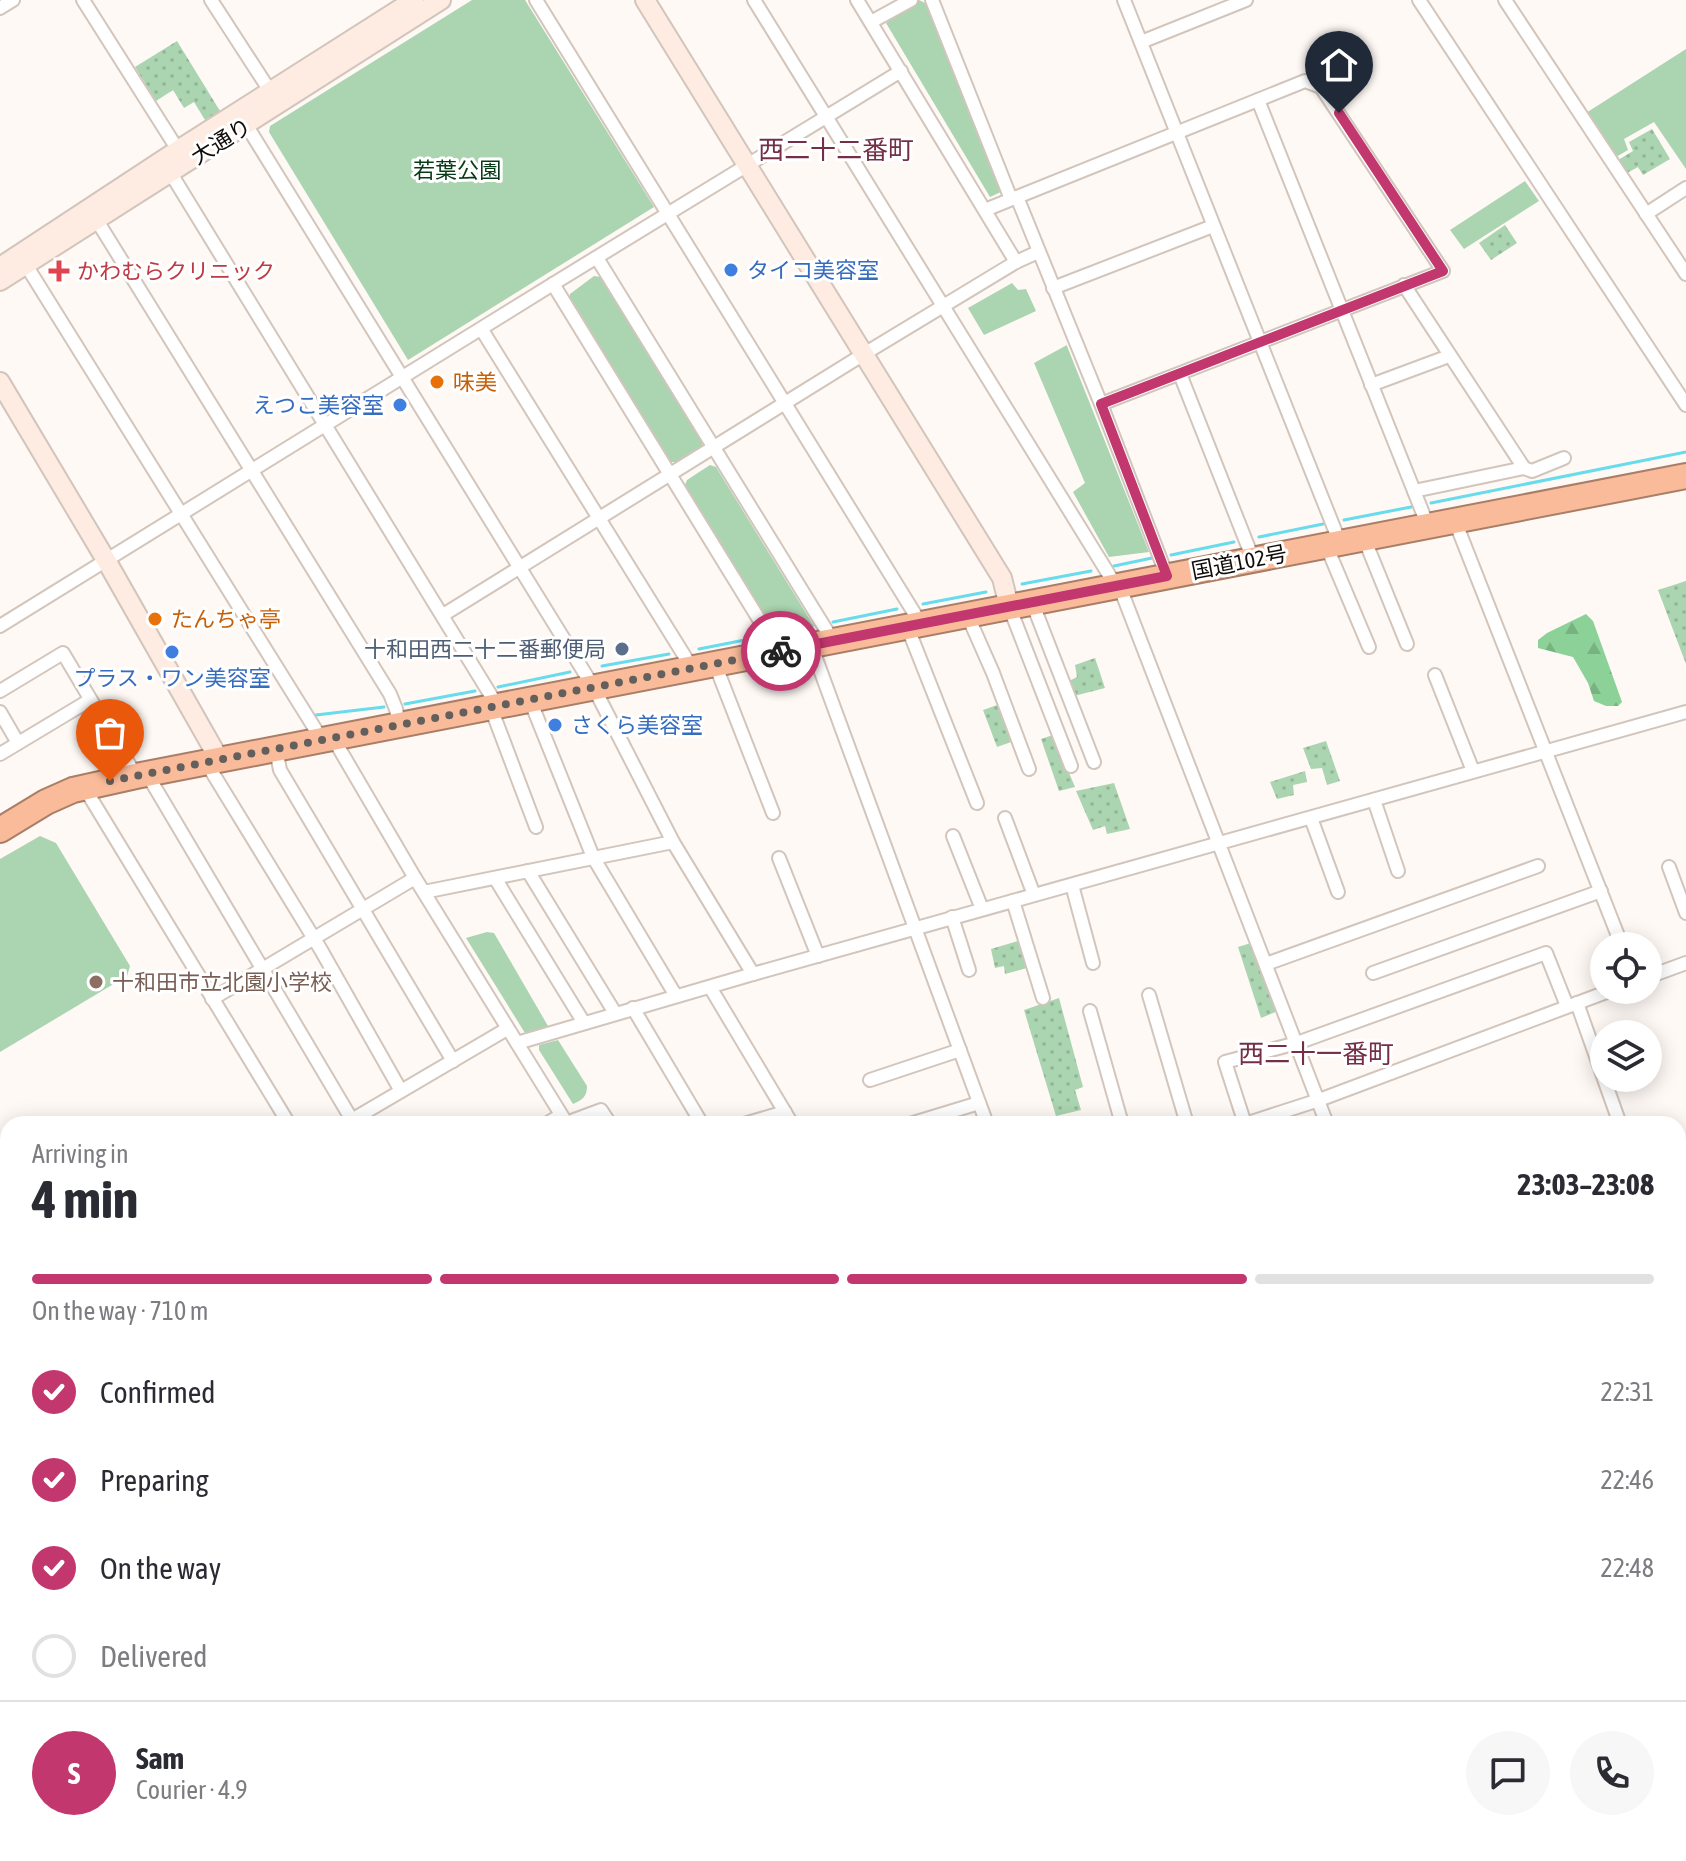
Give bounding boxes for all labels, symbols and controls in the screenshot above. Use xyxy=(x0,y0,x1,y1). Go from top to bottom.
pin xyxy=(1305,31,1373,113)
icon: home xyxy=(1317,43,1361,87)
street label: 大通り xyxy=(186,112,256,170)
district label: 西二十二番町 xyxy=(758,135,914,165)
park label: 若葉公園 xyxy=(413,157,501,183)
place label: タイコ美容室 xyxy=(747,257,879,283)
place label: かわむらクリニック xyxy=(77,258,275,284)
marker: かわむらクリニック xyxy=(48,260,70,282)
marker: タイコ美容室 xyxy=(722,261,740,279)
place label: 味美 xyxy=(453,369,497,395)
marker: 味美 xyxy=(428,373,446,391)
place label: えつこ美容室 xyxy=(253,392,384,418)
marker: えつこ美容室 xyxy=(391,396,409,414)
street label: 国道102号 xyxy=(1189,540,1289,584)
place label: たんちゃ亭 xyxy=(171,606,281,632)
marker: たんちゃ亭 xyxy=(146,610,164,628)
courier xyxy=(741,611,821,691)
icon: bike xyxy=(759,629,803,673)
place label: 十和田西二十二番郵便局 xyxy=(364,636,606,662)
marker: 十和田西二十二番郵便局 xyxy=(613,640,631,658)
marker: プラス・ワン美容室 xyxy=(163,643,181,661)
place label: プラス・ワン美容室 xyxy=(73,665,271,691)
pin xyxy=(76,699,144,781)
icon: bag xyxy=(88,711,132,755)
place label: さくら美容室 xyxy=(571,712,703,738)
marker: さくら美容室 xyxy=(546,716,564,734)
map controls xyxy=(1590,932,1662,1092)
button: locate xyxy=(1590,932,1662,1004)
place label: 十和田市立北園小学校 xyxy=(112,969,332,995)
marker: 十和田市立北園小学校 xyxy=(87,973,105,991)
button: layers xyxy=(1590,1020,1662,1092)
district label: 西二十一番町 xyxy=(1238,1039,1394,1069)
text: Arriving in xyxy=(32,1139,129,1169)
text: 23:03–23:08 xyxy=(1517,1167,1654,1201)
text: 4 min xyxy=(32,1169,138,1229)
text: On the way · 710 m xyxy=(32,1296,209,1326)
icon: check xyxy=(32,1370,76,1414)
text: Confirmed xyxy=(100,1375,215,1409)
text: 22:31 xyxy=(1600,1377,1654,1407)
icon: check xyxy=(32,1458,76,1502)
text: Preparing xyxy=(100,1463,209,1497)
text: 22:46 xyxy=(1600,1465,1654,1495)
icon: check xyxy=(32,1546,76,1590)
text: On the way xyxy=(100,1551,221,1585)
text: 22:48 xyxy=(1600,1553,1654,1583)
text: Delivered xyxy=(100,1639,208,1673)
button: chat xyxy=(1466,1731,1550,1815)
button: phone xyxy=(1570,1731,1654,1815)
text: Sam xyxy=(136,1741,184,1775)
text: S xyxy=(68,1756,80,1790)
text: Courier · 4.9 xyxy=(136,1775,247,1805)

